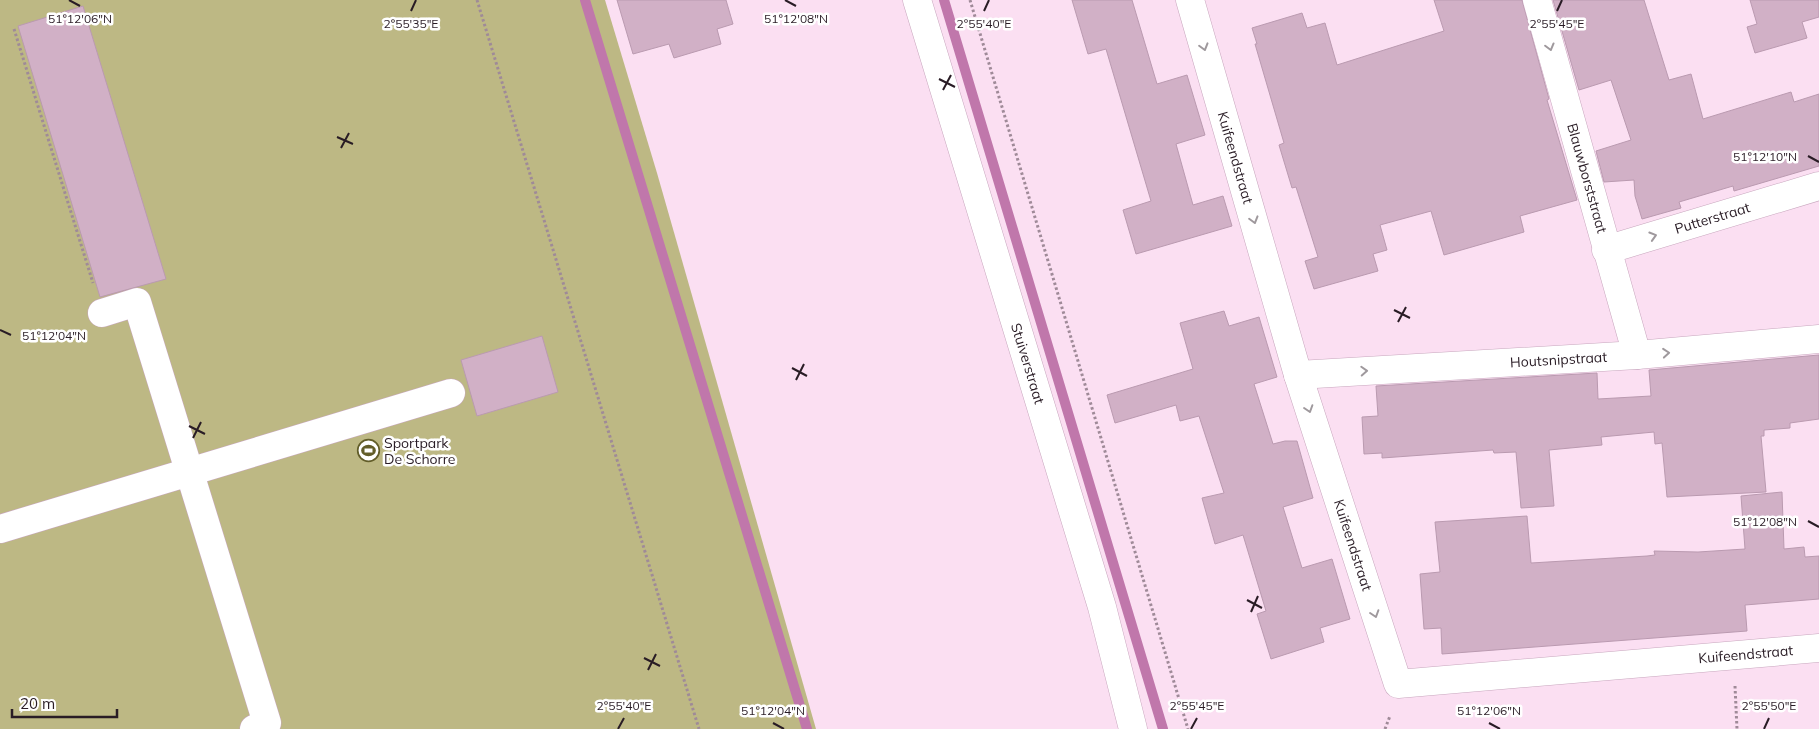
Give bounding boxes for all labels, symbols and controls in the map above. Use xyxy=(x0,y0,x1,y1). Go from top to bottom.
text: 51°12'06"N xyxy=(48,11,112,26)
text: 51°12'08"N xyxy=(764,11,828,26)
text: 2°55'35"E xyxy=(384,16,438,31)
text: 2°55'40"E xyxy=(957,16,1011,31)
text: 2°55'45"E xyxy=(1530,16,1584,31)
one-way arrow xyxy=(1198,42,1209,51)
one-way arrow xyxy=(1544,43,1555,51)
street label: Kuifeendstraat xyxy=(1214,109,1257,206)
street label: Blauwborststraat xyxy=(1563,121,1611,235)
text: 51°12'10"N xyxy=(1733,149,1797,164)
street label: Putterstraat xyxy=(1672,198,1752,238)
one-way arrow xyxy=(1248,215,1258,223)
one-way arrow xyxy=(1648,231,1656,241)
street label: Stuiverstraat xyxy=(1007,321,1049,406)
text: 51°12'04"N xyxy=(22,328,86,343)
one-way arrow xyxy=(1663,347,1671,358)
street label: Houtsnipstraat xyxy=(1510,348,1608,371)
one-way arrow xyxy=(1361,366,1369,377)
one-way arrow xyxy=(1304,405,1314,413)
place label: Sportpark De Schorre xyxy=(384,434,455,468)
sports icon: Sportpark De Schorre xyxy=(356,439,380,463)
street label: Kuifeendstraat xyxy=(1330,497,1376,593)
text: 51°12'08"N xyxy=(1733,514,1797,529)
one-way arrow xyxy=(1370,609,1380,618)
street label: Kuifeendstraat xyxy=(1698,641,1794,667)
scale bar xyxy=(12,686,118,718)
text: 20 m xyxy=(20,694,55,713)
text: 2°55'40"E xyxy=(597,698,651,713)
text: 2°55'45"E xyxy=(1170,698,1224,713)
text: 2°55'50"E xyxy=(1742,698,1796,713)
text: 51°12'04"N xyxy=(741,703,805,718)
text: 51°12'06"N xyxy=(1457,703,1521,718)

